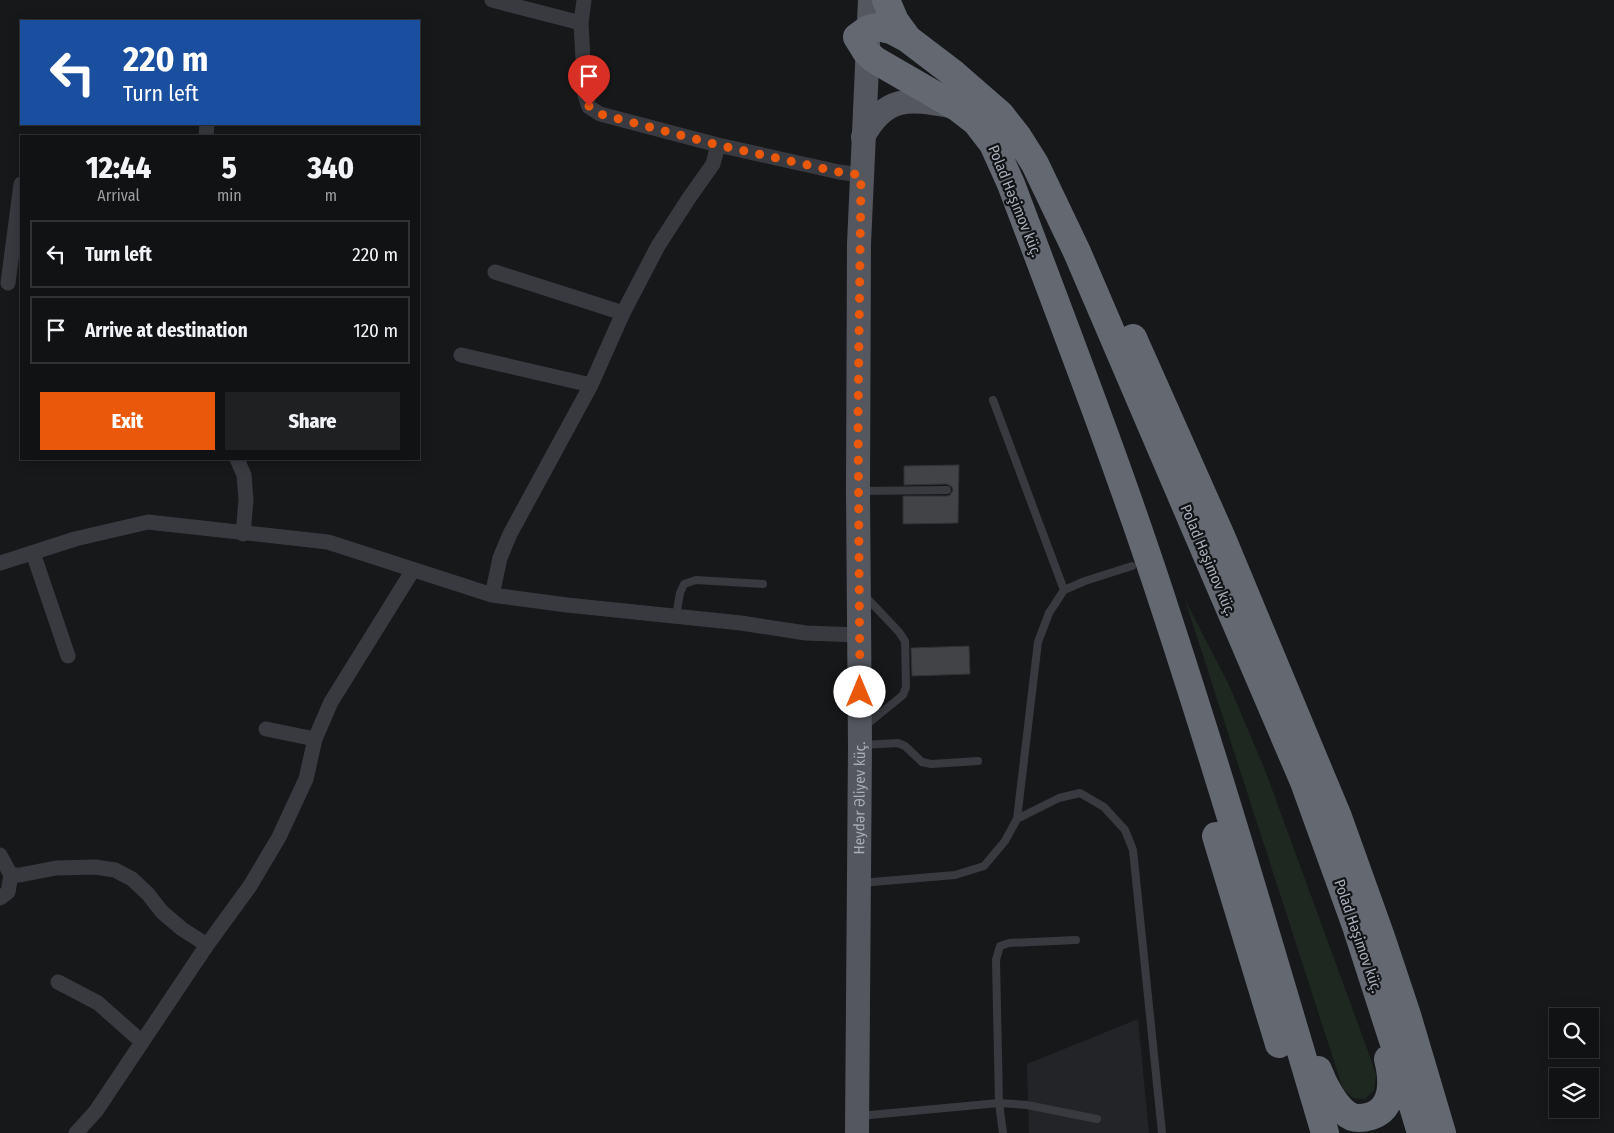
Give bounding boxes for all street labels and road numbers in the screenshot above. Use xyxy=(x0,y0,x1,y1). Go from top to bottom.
street label: Polad Həşimov küç. xyxy=(984,143,1046,259)
street label: Polad Həşimov küç. xyxy=(1176,502,1240,618)
street label: Heydər Əliyev küç. xyxy=(850,742,869,854)
street label: Polad Həşimov küç. xyxy=(1330,877,1386,995)

